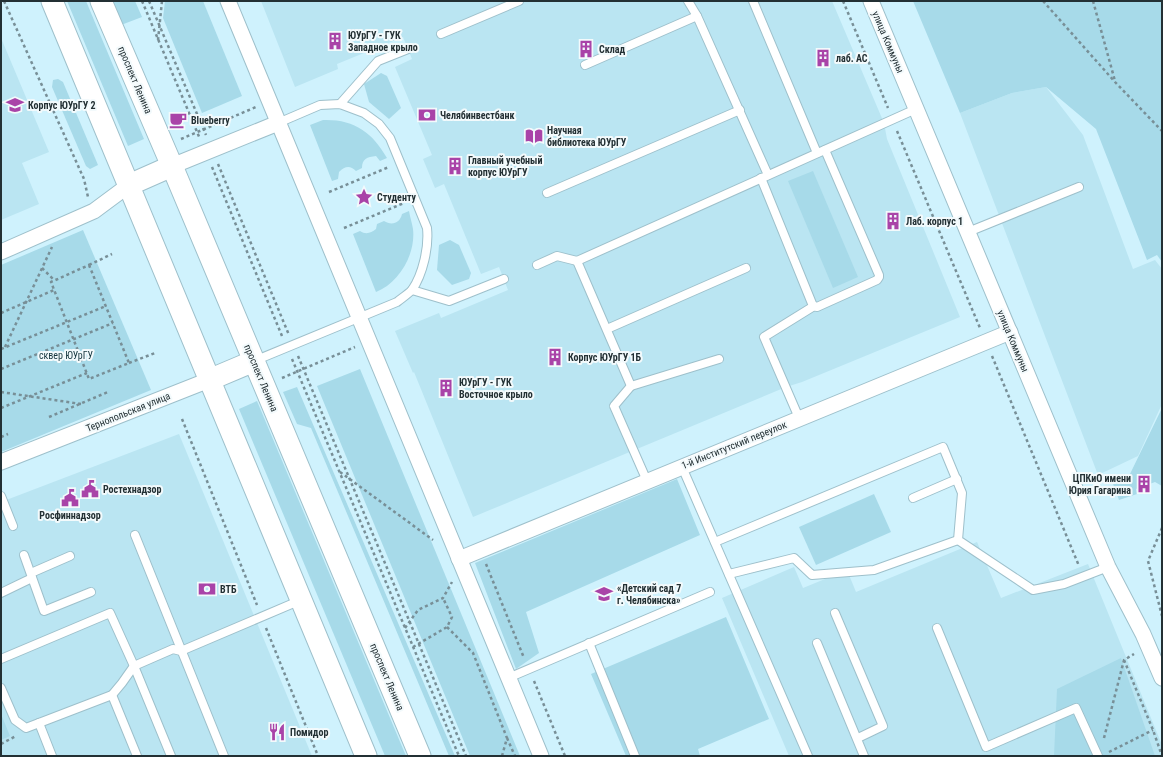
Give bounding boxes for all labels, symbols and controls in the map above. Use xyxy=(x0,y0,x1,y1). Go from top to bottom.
street label: улица Коммуны xyxy=(870,9,906,75)
place label: ЮУрГУ - ГУК Западное крыло xyxy=(348,30,418,53)
building icon: ЮУрГУ - ГУК Западное крыло xyxy=(325,31,345,51)
building icon: Склад xyxy=(576,39,596,59)
place label: Склад xyxy=(599,44,625,55)
street label: проспект Ленина xyxy=(116,45,154,115)
building icon: лаб. АС xyxy=(813,48,833,68)
place label: лаб. АС xyxy=(836,53,868,64)
school or university icon: Корпус ЮУрГУ 2 xyxy=(5,95,25,115)
place label: Корпус ЮУрГУ 2 xyxy=(28,100,96,111)
bank icon: Челябинвестбанк xyxy=(417,105,437,125)
cafe icon: Blueberry xyxy=(168,110,188,130)
place label: Челябинвестбанк xyxy=(440,110,514,121)
place label: Blueberry xyxy=(191,115,230,126)
place label: Научная библиотека ЮУрГУ xyxy=(547,125,627,148)
library icon: Научная библиотека ЮУрГУ xyxy=(524,126,544,146)
place label: Главный учебный корпус ЮУрГУ xyxy=(468,155,542,178)
building icon: Главный учебный корпус ЮУрГУ xyxy=(445,156,465,176)
place icon: Студенту xyxy=(354,187,374,207)
place label: Студенту xyxy=(377,192,416,203)
building icon: Лаб. корпус 1 xyxy=(883,211,903,231)
place label: Лаб. корпус 1 xyxy=(906,216,963,227)
street label: улица Коммуны xyxy=(995,308,1031,374)
street label: проспект Ленина xyxy=(242,343,280,413)
building icon: Корпус ЮУрГУ 1Б xyxy=(545,347,565,367)
park label: сквер ЮУрГУ xyxy=(39,350,94,361)
place label: Корпус ЮУрГУ 1Б xyxy=(568,352,642,363)
place label: ЮУрГУ - ГУК Восточное крыло xyxy=(459,377,533,400)
building icon: ЮУрГУ - ГУК Восточное крыло xyxy=(436,378,456,398)
street label: Тернопольская улица xyxy=(84,390,172,434)
street label: 1-й Институтский переулок xyxy=(680,419,788,471)
place label: ЦПКиО имени Юрия Гагарина xyxy=(1069,473,1131,496)
building icon: ЦПКиО имени Юрия Гагарина xyxy=(1134,474,1154,494)
public building icon: Ростехнадзор xyxy=(80,479,100,499)
place label: Ростехнадзор xyxy=(103,484,162,495)
public building icon: Росфиннадзор xyxy=(60,488,80,508)
place label: Росфиннадзор xyxy=(39,510,101,521)
bank icon: ВТБ xyxy=(197,579,217,599)
place label: «Детский сад 7 г. Челябинска» xyxy=(617,583,681,606)
place label: ВТБ xyxy=(220,584,237,595)
school or university icon: «Детский сад 7 г. Челябинска» xyxy=(594,584,614,604)
street label: проспект Ленина xyxy=(368,642,406,712)
restaurant icon: Помидор xyxy=(267,722,287,742)
place label: Помидор xyxy=(290,727,328,738)

